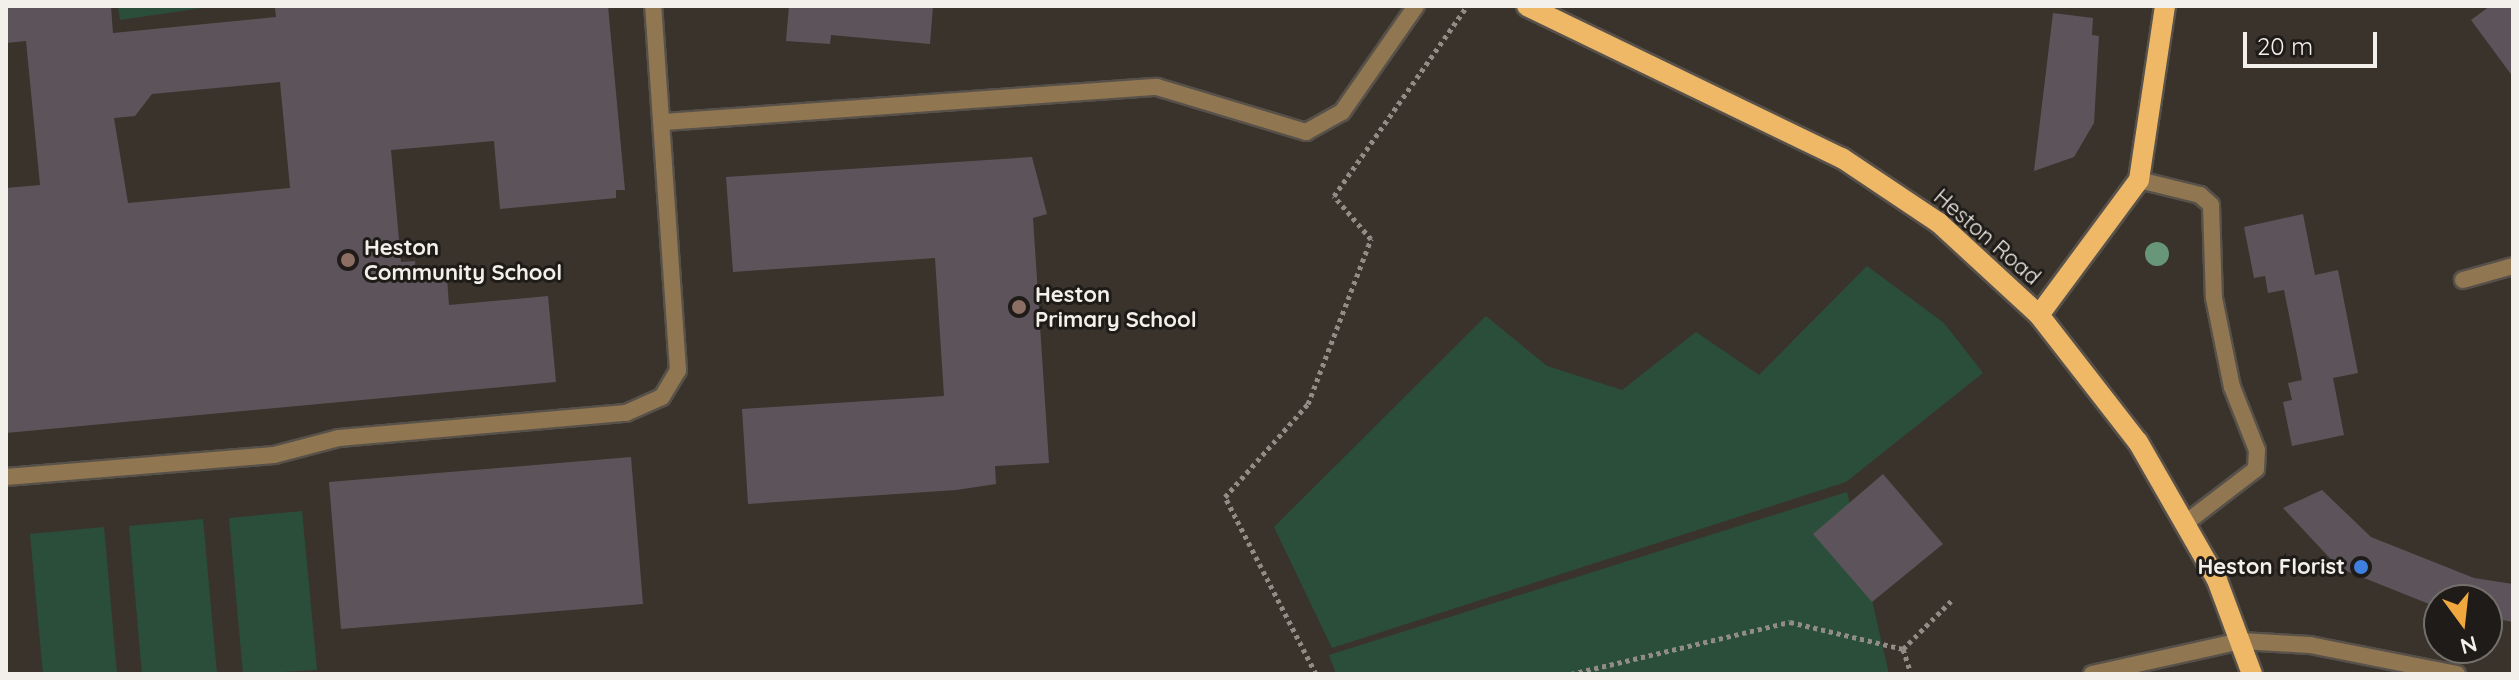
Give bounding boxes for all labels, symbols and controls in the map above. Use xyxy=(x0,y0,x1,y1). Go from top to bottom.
scale bar xyxy=(2247,16,2381,66)
text: 20 m xyxy=(2257,31,2313,61)
street label: Heston Road xyxy=(1928,184,2046,290)
place label: Heston Community School xyxy=(364,234,562,286)
marker: Heston Community School xyxy=(339,251,357,269)
place label: Heston Primary School xyxy=(1035,281,1197,332)
marker: Heston Primary School xyxy=(1010,298,1028,316)
place label: Heston Florist xyxy=(2198,554,2345,580)
marker: Heston Florist xyxy=(2352,558,2370,576)
north arrow xyxy=(2423,584,2503,664)
text: N xyxy=(2457,630,2480,661)

